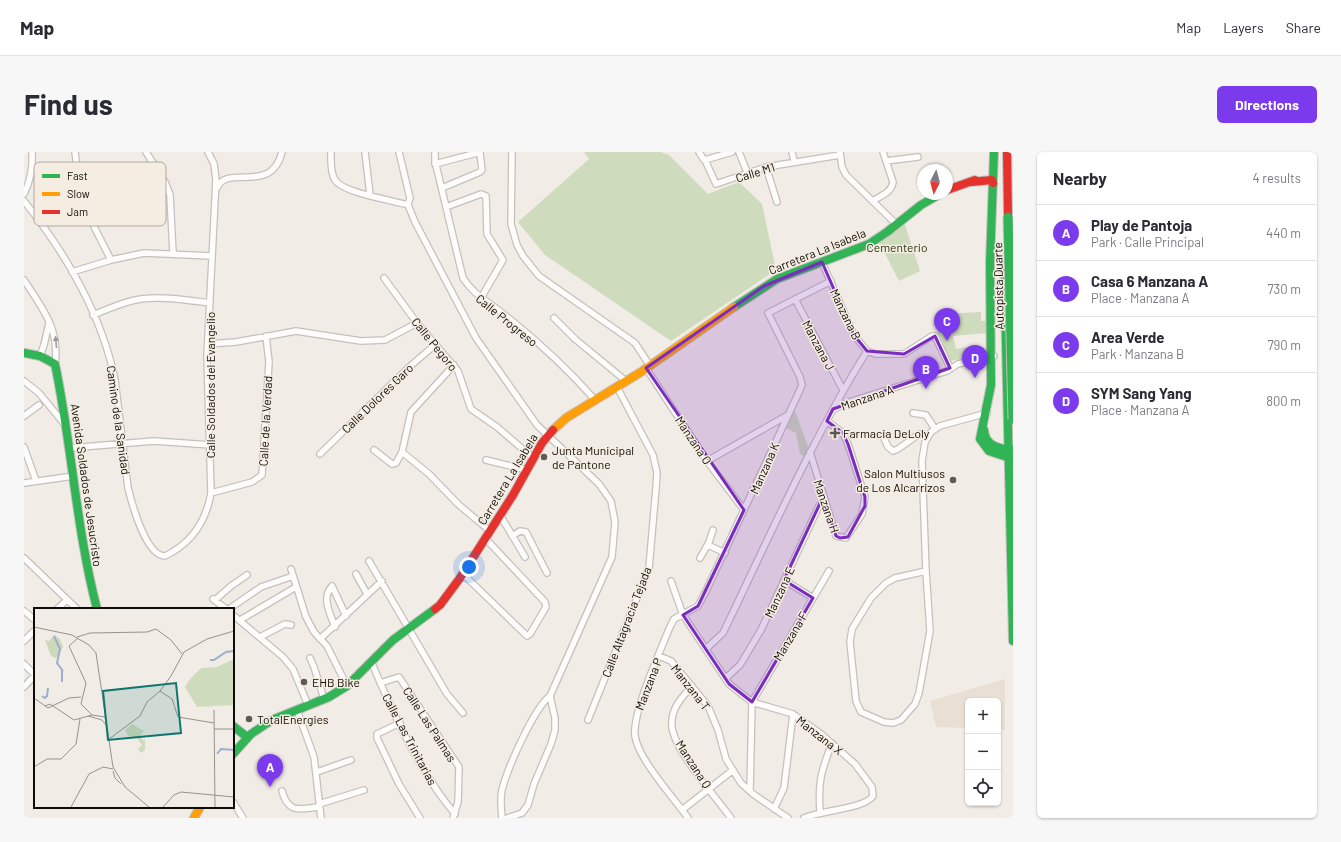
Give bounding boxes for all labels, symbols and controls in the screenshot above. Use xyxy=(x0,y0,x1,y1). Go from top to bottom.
text: Map xyxy=(20,16,54,39)
text: Map xyxy=(1176,19,1201,36)
text: Layers xyxy=(1223,19,1264,36)
text: Share xyxy=(1286,19,1321,36)
button: Directions xyxy=(1217,86,1317,123)
text: Find us xyxy=(24,87,113,121)
street label: Calle M1 xyxy=(734,159,776,185)
legend xyxy=(34,162,166,226)
north arrow xyxy=(917,164,953,200)
text: Nearby xyxy=(1053,168,1107,188)
text: Fast xyxy=(67,169,88,182)
text: 4 results xyxy=(1253,170,1301,186)
text: Slow xyxy=(67,187,90,200)
text: Jam xyxy=(67,205,88,218)
text: Play de Pantoja xyxy=(1091,216,1192,234)
street label: Carretera La Isabela xyxy=(766,225,868,277)
text: A xyxy=(1062,225,1070,241)
text: 440 m xyxy=(1266,225,1301,241)
text: Park · Calle Principal xyxy=(1091,234,1204,250)
park label: Cementerio xyxy=(867,240,927,254)
street label: Autopista Duarte xyxy=(990,242,1006,330)
text: Casa 6 Manzana A xyxy=(1091,272,1208,290)
text: B xyxy=(1062,281,1070,297)
text: 730 m xyxy=(1267,281,1301,297)
street label: Manzana B xyxy=(828,286,864,342)
text: Place · Manzana A xyxy=(1091,290,1189,306)
street label: Calle Progreso xyxy=(473,291,541,349)
pin: C xyxy=(934,308,960,341)
street label: Calle Soldados del Evangelio xyxy=(203,312,217,458)
street label: Calle Pegoro xyxy=(409,314,461,374)
street label: Manzana J xyxy=(800,318,838,372)
text: Area Verde xyxy=(1091,328,1164,346)
one-way arrow xyxy=(53,336,59,348)
text: C xyxy=(1062,337,1070,353)
text: 790 m xyxy=(1267,337,1301,353)
pin: D xyxy=(962,345,988,378)
text: Park · Manzana B xyxy=(1091,346,1184,362)
pin: B xyxy=(913,356,939,389)
street label: Calle Dolores Garo xyxy=(338,360,416,436)
street label: Camino de la Sanidad xyxy=(104,364,134,476)
street label: Calle de la Verdad xyxy=(256,375,274,467)
street label: Manzana A xyxy=(839,381,895,413)
text: SYM Sang Yang xyxy=(1091,384,1192,402)
text: D xyxy=(1062,393,1070,409)
text: 800 m xyxy=(1266,393,1301,409)
text: Place · Manzana A xyxy=(1091,402,1189,418)
street label: Avenida Soldados de Jesucristo xyxy=(69,403,105,567)
street label: Manzana O xyxy=(673,413,715,467)
place label: Farmacia DeLoly xyxy=(843,426,930,440)
marker: Farmacia DeLoly xyxy=(830,428,840,438)
street label: Carretera La Isabela xyxy=(474,431,540,527)
street label: Manzana K xyxy=(746,439,782,496)
place label: Junta Municipal de Pantone xyxy=(552,443,634,471)
marker: Junta Municipal de Pantone xyxy=(539,452,549,462)
place label: Salon Multiusos de Los Alcarrizos xyxy=(856,466,945,494)
marker: Salon Multiusos de Los Alcarrizos xyxy=(948,475,958,485)
street label: Manzana H xyxy=(811,477,843,535)
your location xyxy=(459,557,479,577)
street label: Manzana E xyxy=(761,564,797,620)
street label: Calle Altagracia Tejada xyxy=(598,565,654,679)
inset map xyxy=(34,608,234,808)
street label: Manzana F xyxy=(770,609,810,663)
street label: Manzana P xyxy=(632,656,664,712)
street label: Manzana T xyxy=(669,661,713,713)
place label: EHB Bike xyxy=(312,675,360,689)
marker: EHB Bike xyxy=(299,677,309,687)
street label: Calle Las Palmas xyxy=(401,684,460,764)
street label: Calle Las Trinitarias xyxy=(380,691,440,787)
map controls xyxy=(965,698,1001,806)
button: + xyxy=(965,698,1001,734)
place label: TotalEnergies xyxy=(257,712,329,726)
street label: Manzana X xyxy=(794,713,846,757)
marker: TotalEnergies xyxy=(244,714,254,724)
button: − xyxy=(965,734,1001,770)
street label: Manzana Q xyxy=(673,737,715,791)
pin: A xyxy=(257,754,283,787)
button: locate xyxy=(965,770,1001,806)

